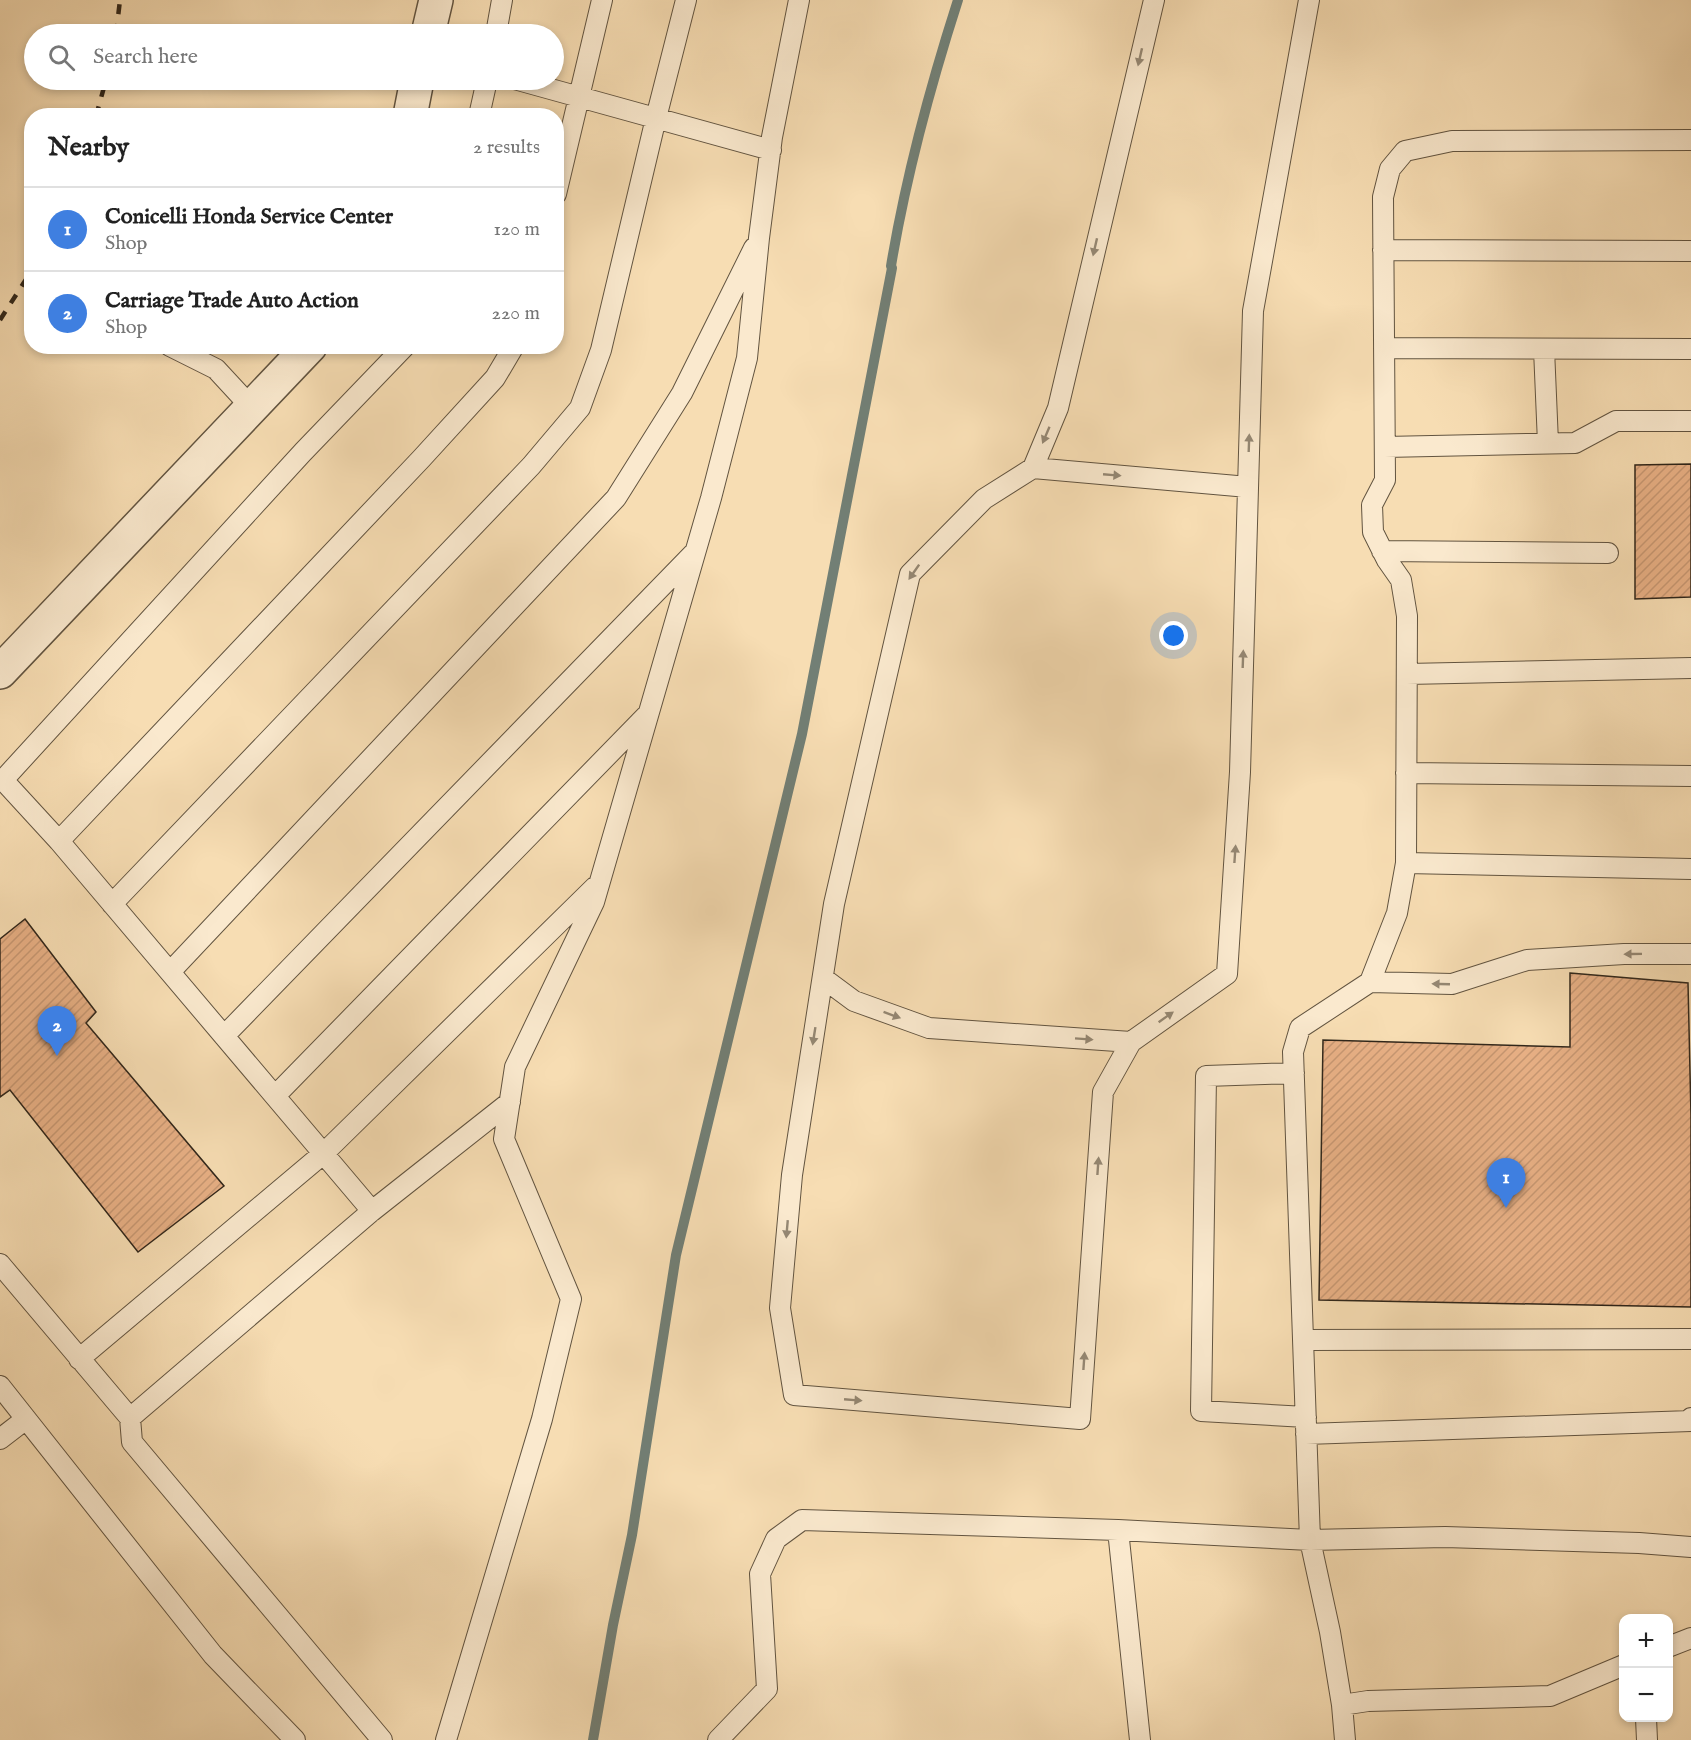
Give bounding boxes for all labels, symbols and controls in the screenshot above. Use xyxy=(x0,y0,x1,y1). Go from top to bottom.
search box xyxy=(24,24,564,90)
icon: search xyxy=(45,41,78,74)
text: Search here xyxy=(93,43,198,71)
one-way arrow xyxy=(1135,48,1145,66)
text: Nearby xyxy=(48,131,129,164)
text: 2 results xyxy=(473,135,540,160)
text: Conicelli Honda Service Center xyxy=(105,203,393,231)
text: 1 xyxy=(64,217,71,242)
text: 120 m xyxy=(494,217,540,242)
text: Shop xyxy=(105,231,147,256)
one-way arrow xyxy=(1090,237,1100,256)
text: Carriage Trade Auto Action xyxy=(105,287,359,315)
text: 2 xyxy=(63,301,72,326)
text: 220 m xyxy=(492,301,540,326)
text: Shop xyxy=(105,315,147,340)
one-way arrow xyxy=(1041,426,1050,444)
one-way arrow xyxy=(1245,434,1254,453)
one-way arrow xyxy=(1102,470,1121,480)
one-way arrow xyxy=(909,564,920,581)
your location xyxy=(1159,621,1188,650)
one-way arrow xyxy=(1238,650,1248,669)
one-way arrow xyxy=(1230,844,1239,863)
one-way arrow xyxy=(1623,949,1642,959)
one-way arrow xyxy=(1432,979,1451,988)
pin: 2 xyxy=(38,1006,76,1056)
one-way arrow xyxy=(883,1011,901,1020)
one-way arrow xyxy=(1158,1011,1174,1023)
one-way arrow xyxy=(809,1026,818,1045)
one-way arrow xyxy=(1075,1034,1094,1044)
one-way arrow xyxy=(1093,1157,1103,1176)
pin: 1 xyxy=(1486,1158,1526,1208)
one-way arrow xyxy=(782,1219,792,1238)
one-way arrow xyxy=(1079,1351,1089,1370)
one-way arrow xyxy=(843,1395,862,1404)
map controls xyxy=(1619,1614,1673,1722)
button: + xyxy=(1619,1614,1673,1668)
button: − xyxy=(1619,1668,1673,1722)

